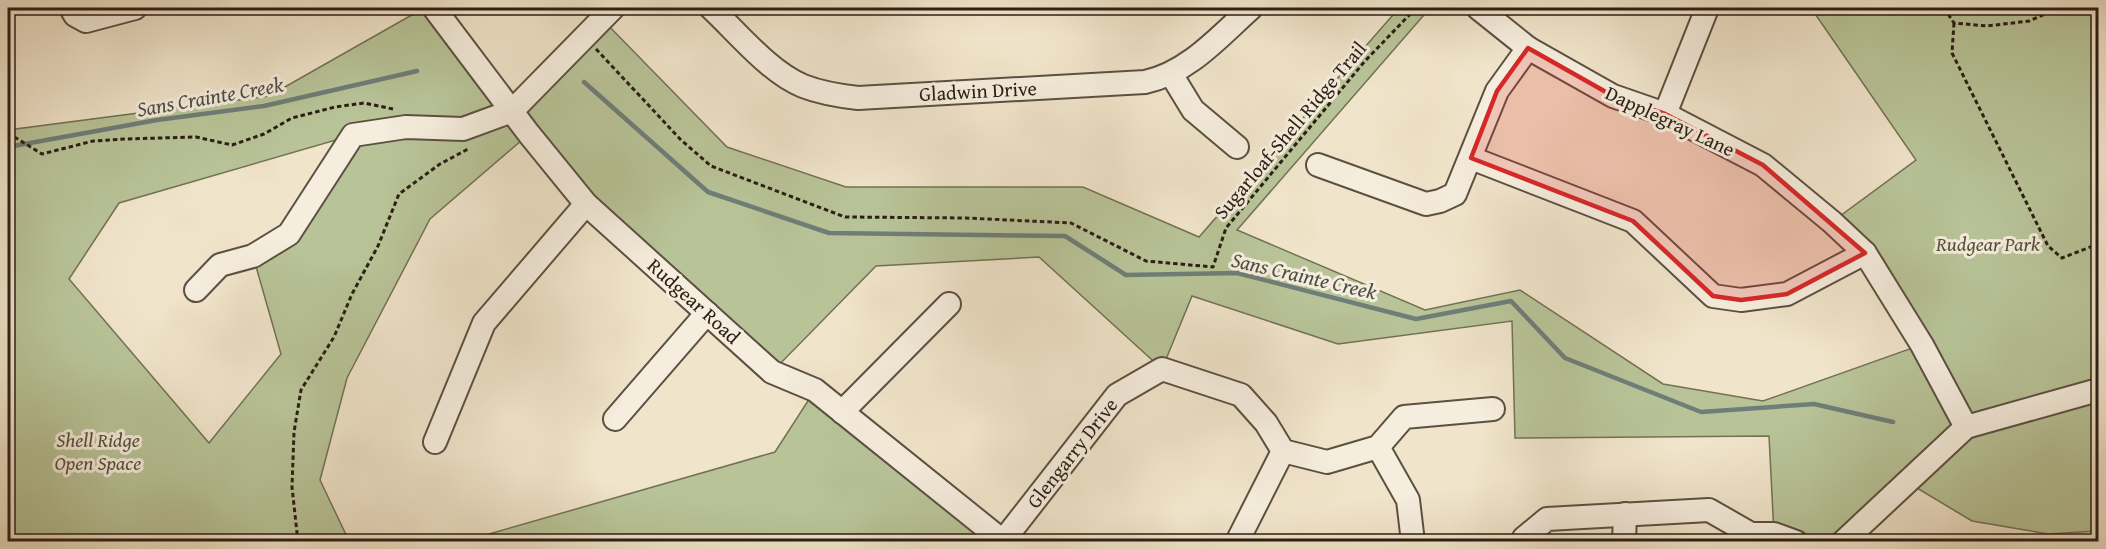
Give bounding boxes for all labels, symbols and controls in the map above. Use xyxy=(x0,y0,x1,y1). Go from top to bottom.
street label: Sugarloaf-Shell Ridge Trail xyxy=(1206,34,1373,225)
water label: Sans Crainte Creek xyxy=(134,68,286,125)
street label: Gladwin Drive xyxy=(918,73,1038,108)
street label: Dapplegray Lane xyxy=(1601,78,1740,163)
park label: Rudgear Park xyxy=(1935,229,2041,258)
water label: Sans Crainte Creek xyxy=(1228,244,1380,307)
street label: Rudgear Road xyxy=(641,251,747,351)
street label: Glengarry Drive xyxy=(1019,391,1124,514)
park label: Shell Ridge Open Space xyxy=(55,425,141,477)

